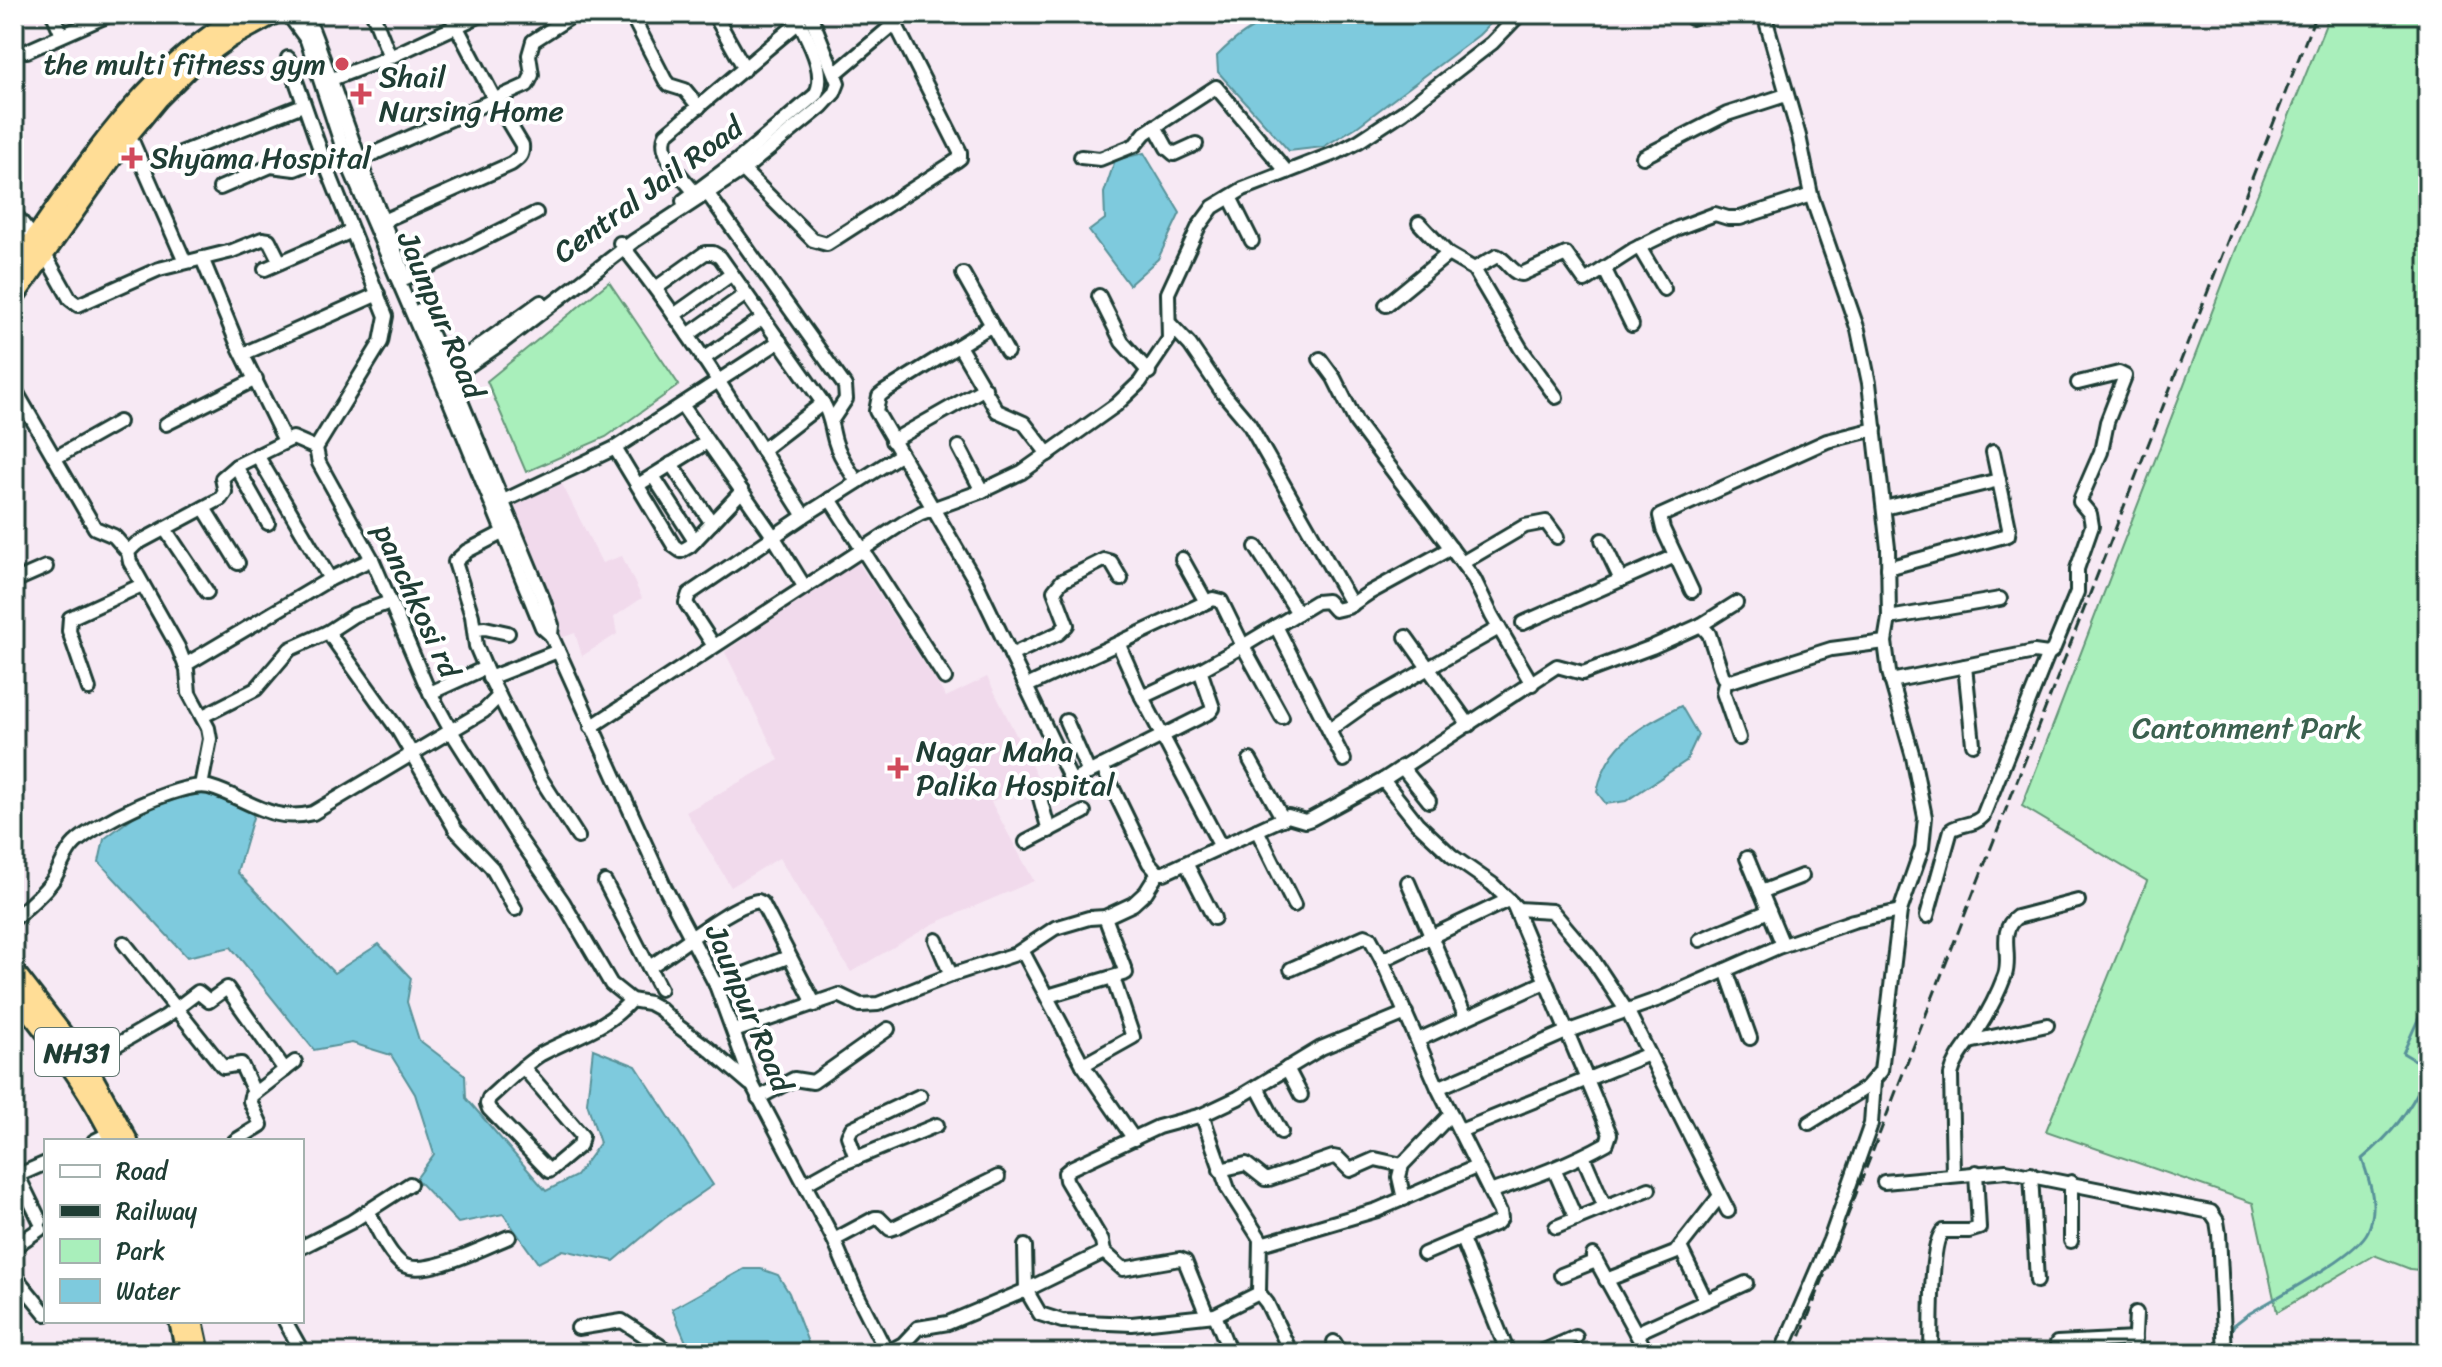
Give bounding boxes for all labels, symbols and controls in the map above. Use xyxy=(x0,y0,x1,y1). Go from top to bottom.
place label: the multi fitness gym xyxy=(44,37,326,91)
place label: Shail Nursing Home xyxy=(379,50,564,138)
marker: the multi fitness gym xyxy=(333,55,351,73)
marker: Shail Nursing Home xyxy=(350,83,372,105)
street label: Central Jail Road xyxy=(541,101,757,278)
place label: Shyama Hospital xyxy=(150,131,372,185)
marker: Shyama Hospital xyxy=(121,147,143,169)
street label: Jaunpur Road xyxy=(381,222,501,409)
street label: panchkosi rd xyxy=(357,513,477,689)
park label: Cantonment Park xyxy=(2132,701,2362,755)
place label: Nagar Maha Palika Hospital xyxy=(916,724,1115,812)
marker: Nagar Maha Palika Hospital xyxy=(887,757,909,779)
street label: Jaunpur Road xyxy=(689,915,809,1102)
road number: NH31 xyxy=(35,1028,119,1076)
legend xyxy=(44,1139,304,1323)
text: Road xyxy=(116,1150,170,1192)
text: Railway xyxy=(116,1190,198,1232)
text: Park xyxy=(116,1230,165,1272)
text: Water xyxy=(116,1270,181,1312)

